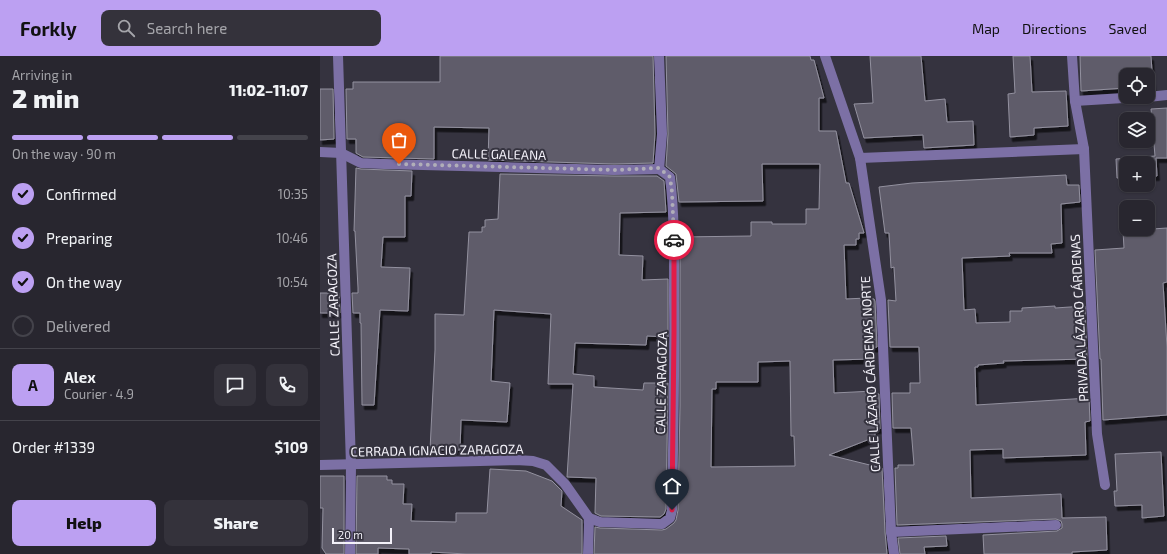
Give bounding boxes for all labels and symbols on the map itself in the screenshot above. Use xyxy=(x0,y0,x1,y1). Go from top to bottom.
pin xyxy=(382,123,416,164)
street label: CALLE GALEANA xyxy=(452,145,546,163)
courier xyxy=(654,220,694,260)
street label: PRIVADA LÁZARO CÁRDENAS xyxy=(1066,234,1091,402)
street label: CALLE ZARAGOZA xyxy=(323,253,343,357)
street label: CALLE LÁZARO CÁRDENAS NORTE xyxy=(856,276,883,473)
street label: CALLE ZARAGOZA xyxy=(652,331,670,435)
street label: CERRADA IGNACIO ZARAGOZA xyxy=(350,440,524,460)
pin xyxy=(655,469,689,510)
scale bar xyxy=(332,526,392,545)

